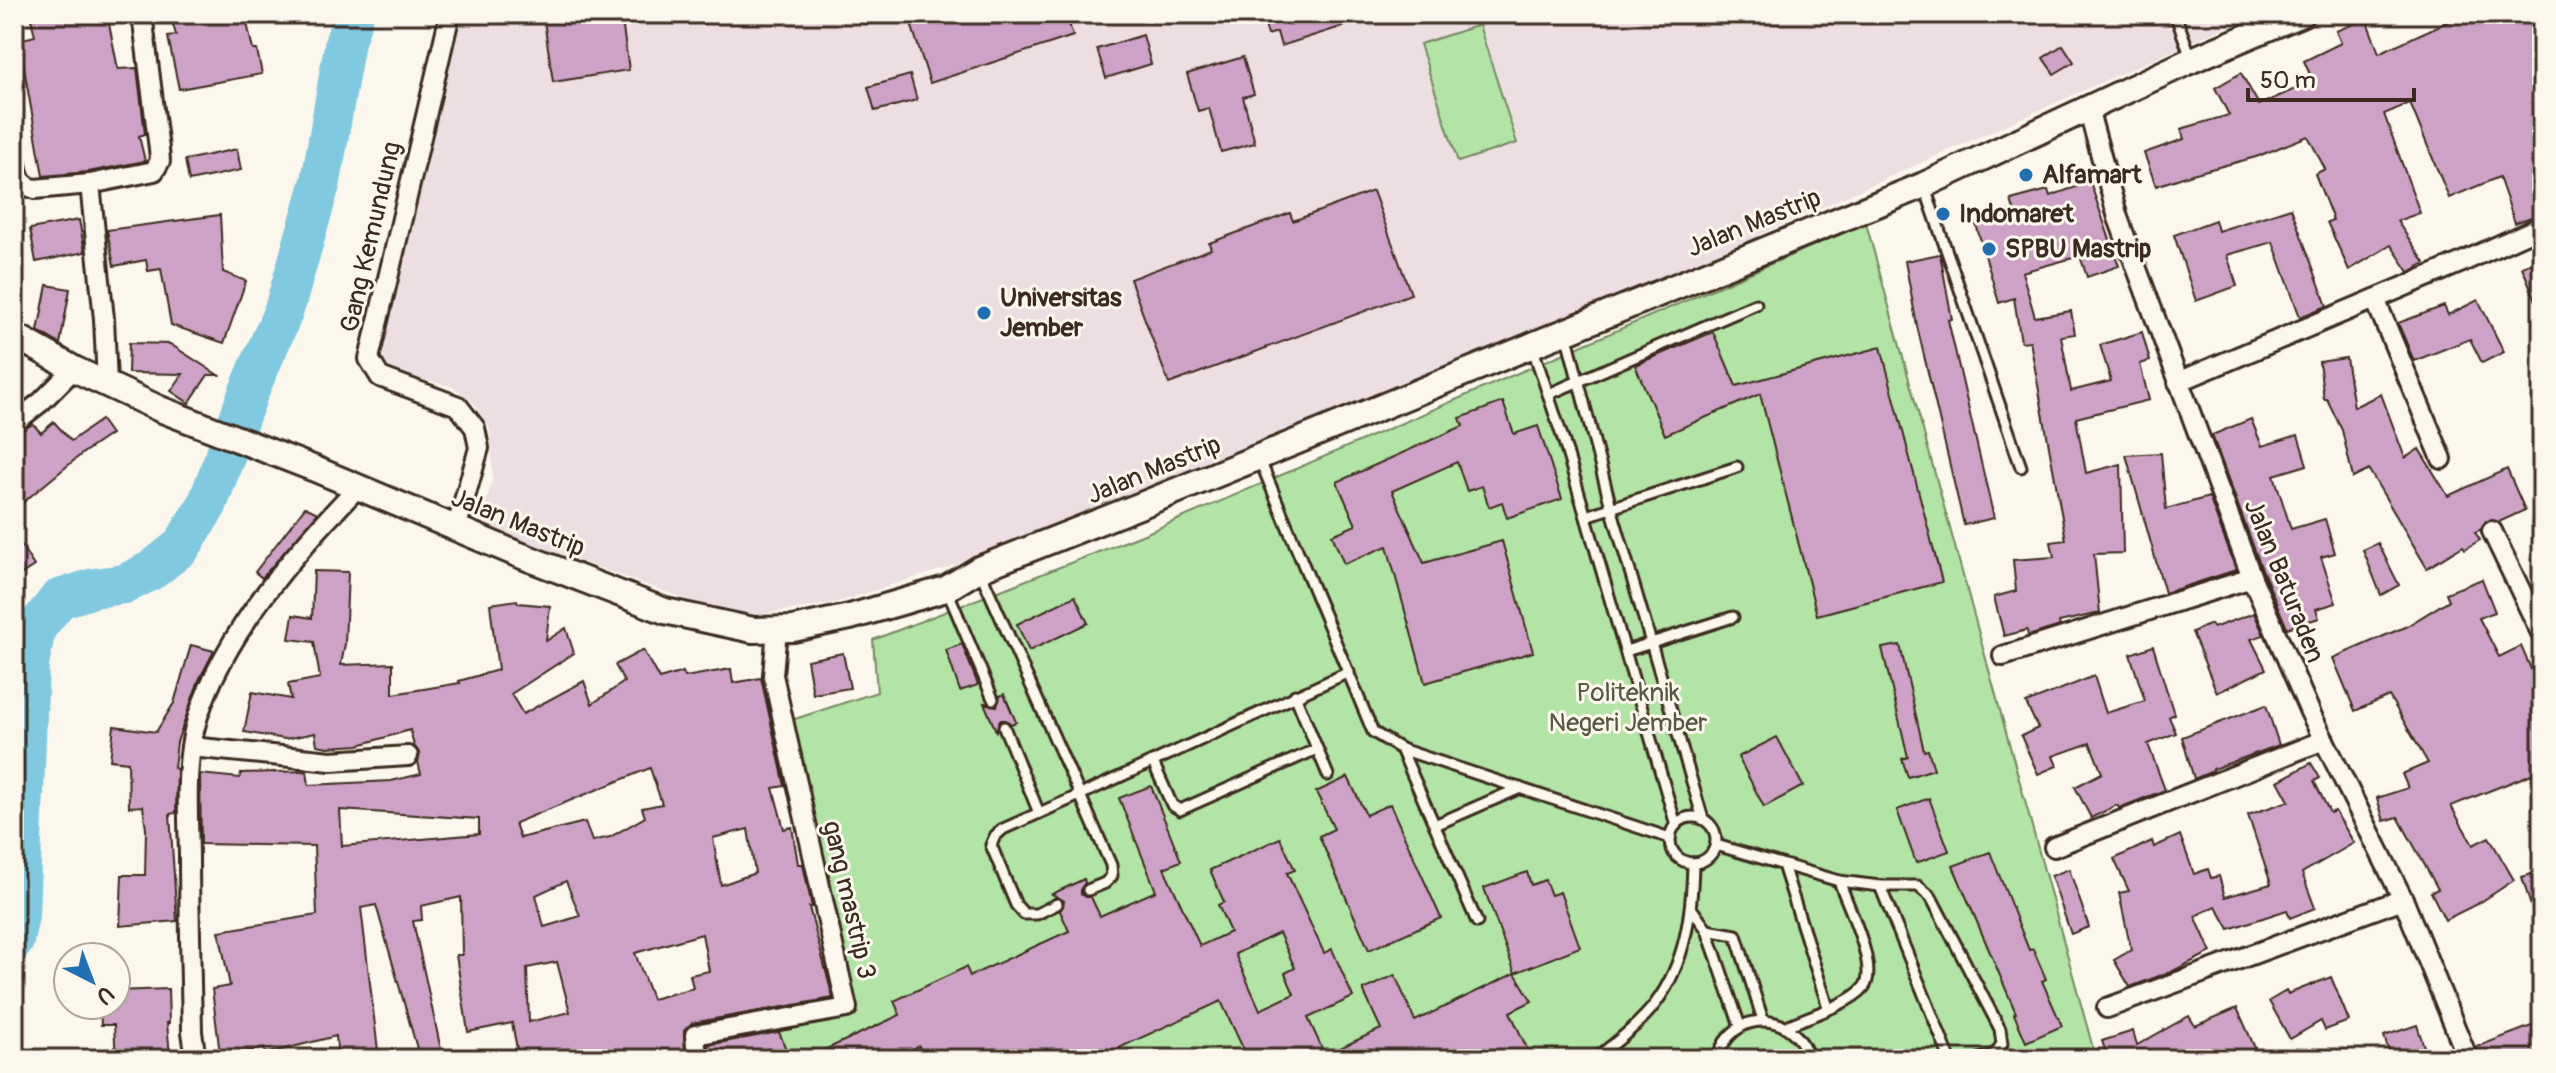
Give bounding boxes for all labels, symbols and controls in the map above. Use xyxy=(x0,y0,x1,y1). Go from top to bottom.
scale bar xyxy=(2248,52,2414,102)
text: 50 m xyxy=(2260,66,2316,95)
street label: Gang Kemundung xyxy=(334,139,408,335)
place label: Alfamart xyxy=(2042,159,2142,191)
marker: Alfamart xyxy=(2017,166,2035,184)
street label: Jalan Mastrip xyxy=(1682,182,1826,264)
place label: Indomaret xyxy=(1959,198,2074,230)
marker: Indomaret xyxy=(1934,205,1952,223)
place label: SPBU Mastrip xyxy=(2005,233,2151,265)
marker: SPBU Mastrip xyxy=(1980,240,1998,258)
place label: Universitas Jember xyxy=(1000,282,1122,344)
marker: Universitas Jember xyxy=(975,304,993,322)
street label: Jalan Mastrip xyxy=(1082,429,1226,511)
street label: Jalan Mastrip xyxy=(446,482,590,564)
street label: Jalan Baturaden xyxy=(2237,495,2331,667)
park label: Politeknik Negeri Jember xyxy=(1549,677,1708,739)
street label: gang mastrip 3 xyxy=(815,818,883,982)
north arrow xyxy=(52,941,132,1021)
text: U xyxy=(90,980,119,1010)

